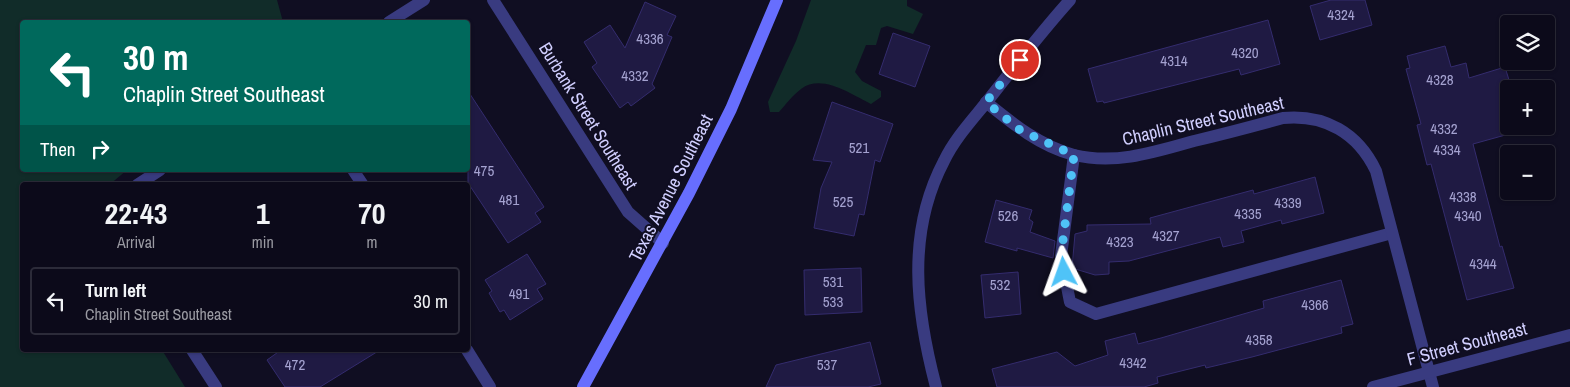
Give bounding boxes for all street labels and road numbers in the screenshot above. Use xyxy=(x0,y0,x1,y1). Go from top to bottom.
street label: Burbank Street Southeast xyxy=(533,37,644,194)
street label: Chaplin Street Southeast xyxy=(1120,90,1286,151)
street label: Texas Avenue Southeast xyxy=(623,110,719,266)
street label: F Street Southeast xyxy=(1404,316,1530,372)

